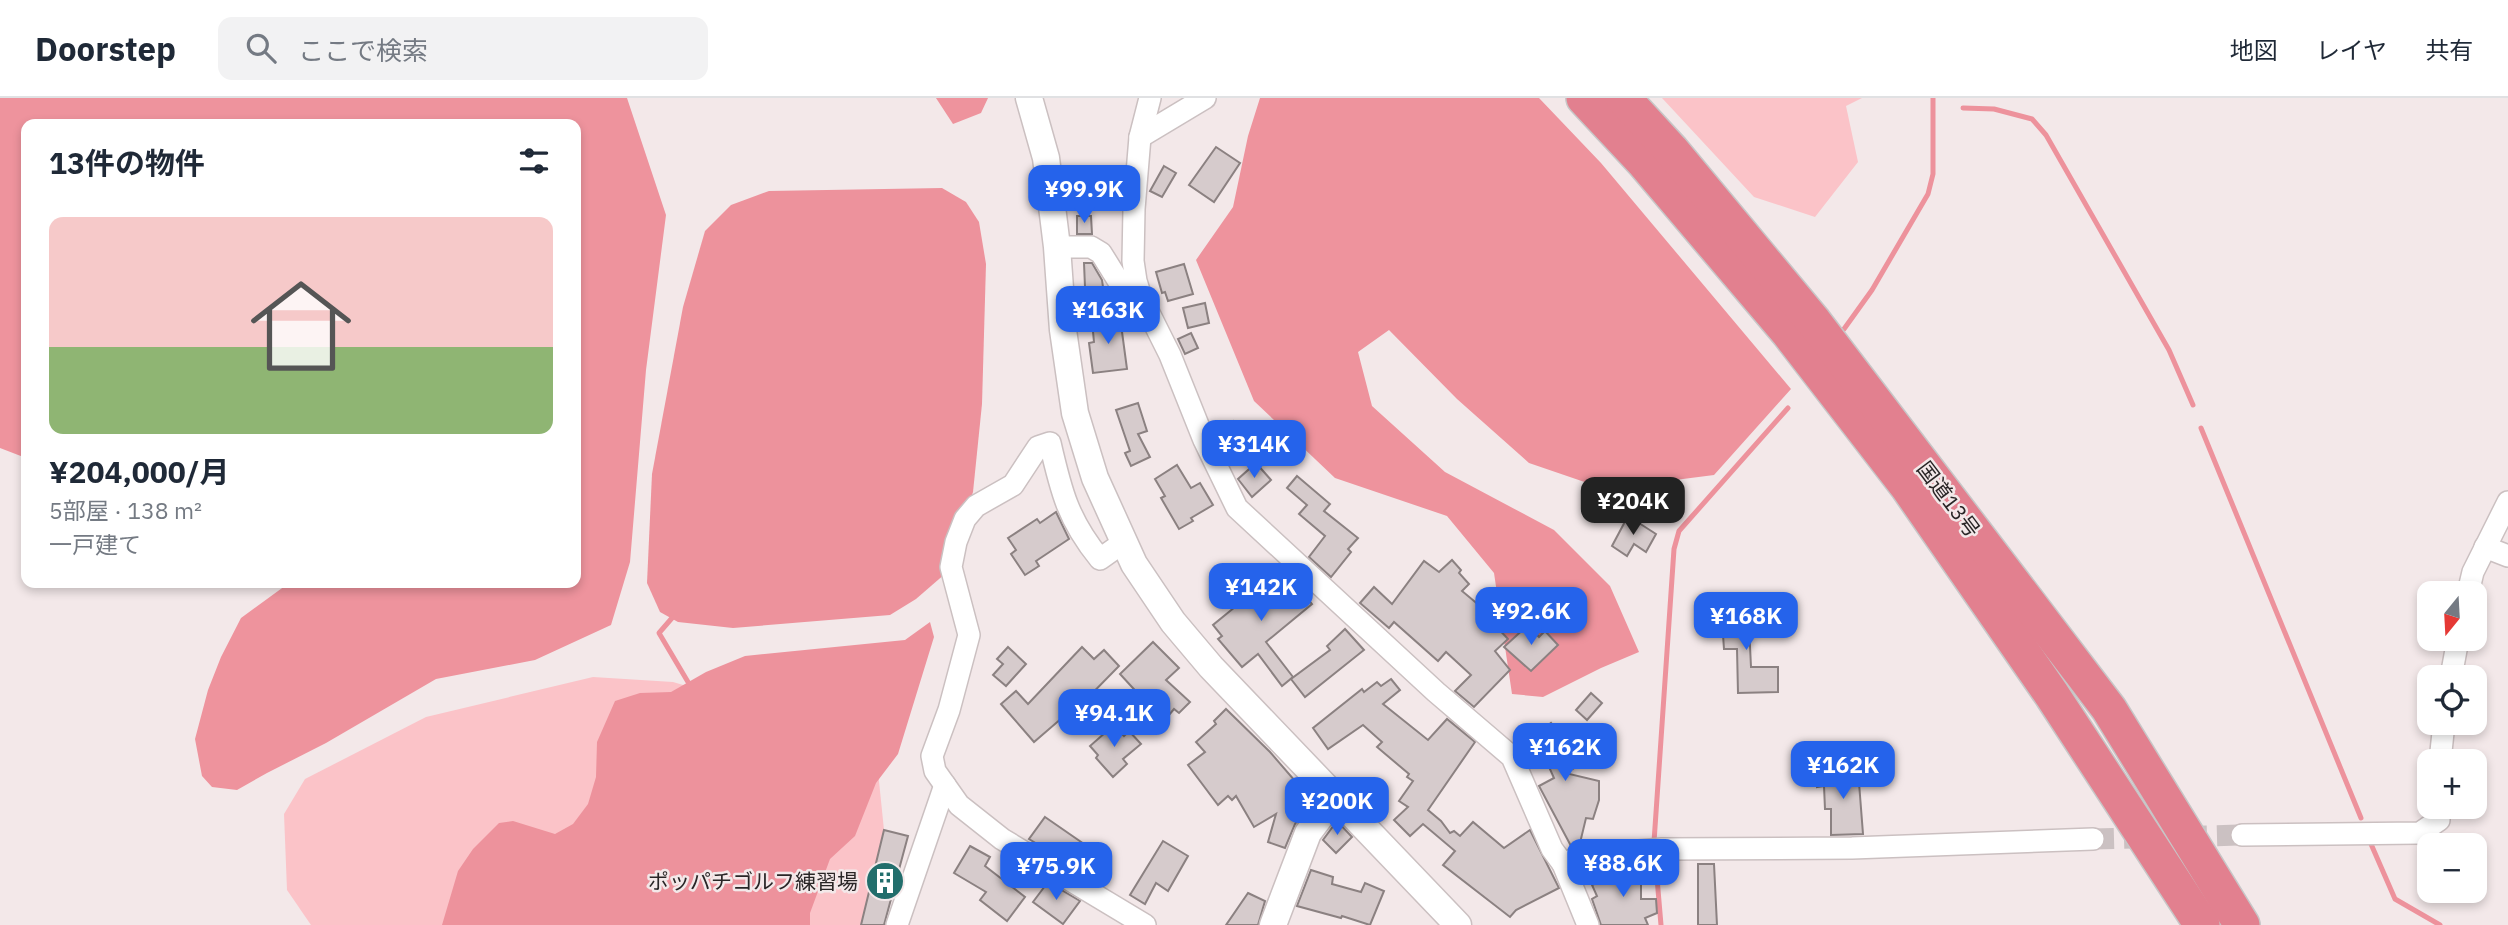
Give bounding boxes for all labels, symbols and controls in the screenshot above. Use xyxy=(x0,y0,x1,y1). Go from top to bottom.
search box xyxy=(218,17,708,80)
text: Doorstep xyxy=(35,27,176,70)
icon: search xyxy=(242,29,280,67)
text: ここで検索 xyxy=(298,33,428,67)
text: 地図 xyxy=(2230,34,2278,66)
text: レイヤ xyxy=(2316,34,2387,66)
text: 共有 xyxy=(2425,34,2473,66)
icon: filters xyxy=(515,142,553,180)
text: 13件の物件 xyxy=(49,143,205,182)
pin: ¥99.9K xyxy=(1027,166,1141,225)
text: ¥99.9K xyxy=(1044,173,1124,203)
icon: home xyxy=(238,263,364,389)
pin: ¥163K xyxy=(1059,286,1157,346)
text: ¥163K xyxy=(1072,294,1144,324)
pin: ¥314K xyxy=(1205,420,1303,480)
text: ¥314K xyxy=(1218,428,1290,458)
text: ¥204,000/月 xyxy=(49,452,230,491)
street label: 国道13号 xyxy=(1911,455,1987,543)
pin: ¥204K xyxy=(1584,478,1682,537)
text: ¥204K xyxy=(1597,485,1669,515)
text: 5部屋 · 138 m² xyxy=(49,495,202,525)
text: 一戸建て xyxy=(49,529,141,559)
pin: ¥142K xyxy=(1212,564,1310,623)
text: ¥142K xyxy=(1225,571,1297,601)
north arrow xyxy=(2417,581,2487,651)
map controls xyxy=(2417,581,2487,903)
pin: ¥92.6K xyxy=(1474,588,1588,647)
pin: ¥168K xyxy=(1697,592,1795,652)
text: ¥92.6K xyxy=(1491,595,1571,625)
text: ¥168K xyxy=(1710,600,1782,630)
button: locate xyxy=(2417,665,2487,735)
pin: ¥94.1K xyxy=(1057,690,1171,749)
text: ¥94.1K xyxy=(1074,697,1154,727)
pin: ¥162K xyxy=(1516,724,1614,783)
text: ¥162K xyxy=(1529,731,1601,761)
pin: ¥162K xyxy=(1794,742,1892,801)
text: ¥162K xyxy=(1807,749,1879,779)
button: + xyxy=(2417,749,2487,819)
pin: ¥200K xyxy=(1288,778,1386,837)
text: ¥200K xyxy=(1301,785,1373,815)
button: − xyxy=(2417,833,2487,903)
pin: ¥88.6K xyxy=(1566,840,1680,899)
pin: ¥75.9K xyxy=(999,842,1113,902)
text: ¥88.6K xyxy=(1583,847,1663,877)
text: ¥75.9K xyxy=(1016,850,1096,880)
building icon: ポッパチゴルフ練習場 xyxy=(864,860,906,902)
place label: ポッパチゴルフ練習場 xyxy=(648,867,858,895)

